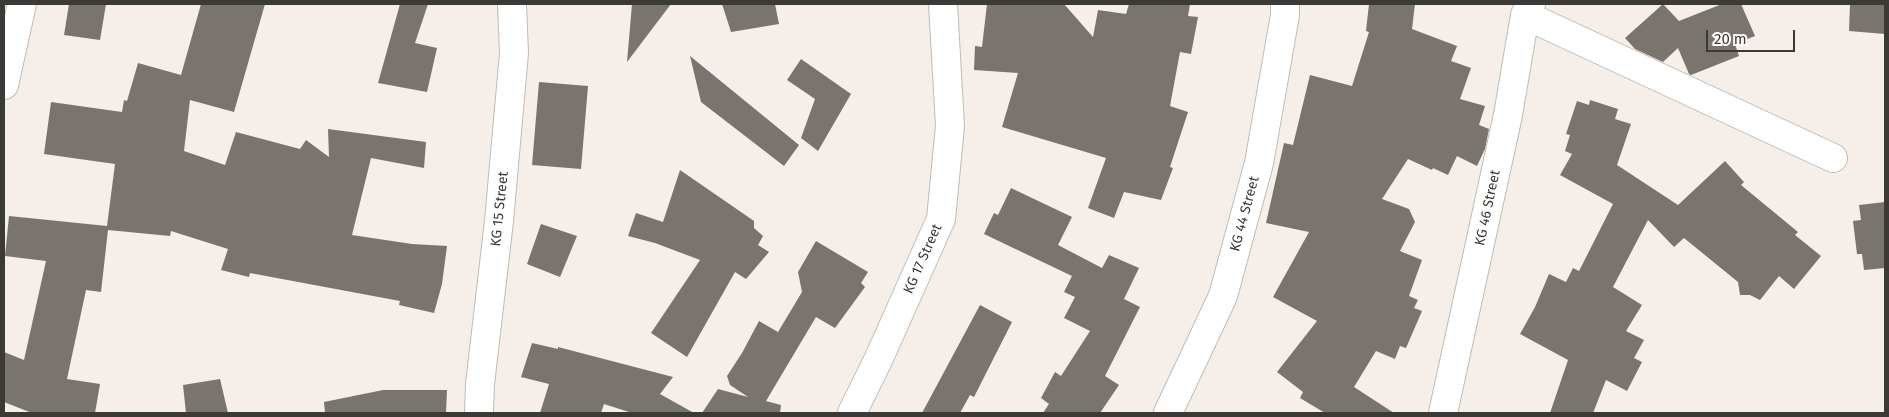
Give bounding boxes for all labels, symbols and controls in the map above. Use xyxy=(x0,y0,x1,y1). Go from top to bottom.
scale bar xyxy=(1709,20,1798,52)
text: 20 m xyxy=(1714,30,1747,48)
street label: KG 46 Street xyxy=(1472,168,1504,248)
street label: KG 15 Street xyxy=(488,171,512,247)
street label: KG 44 Street xyxy=(1227,175,1263,253)
street label: KG 17 Street xyxy=(900,222,946,296)

